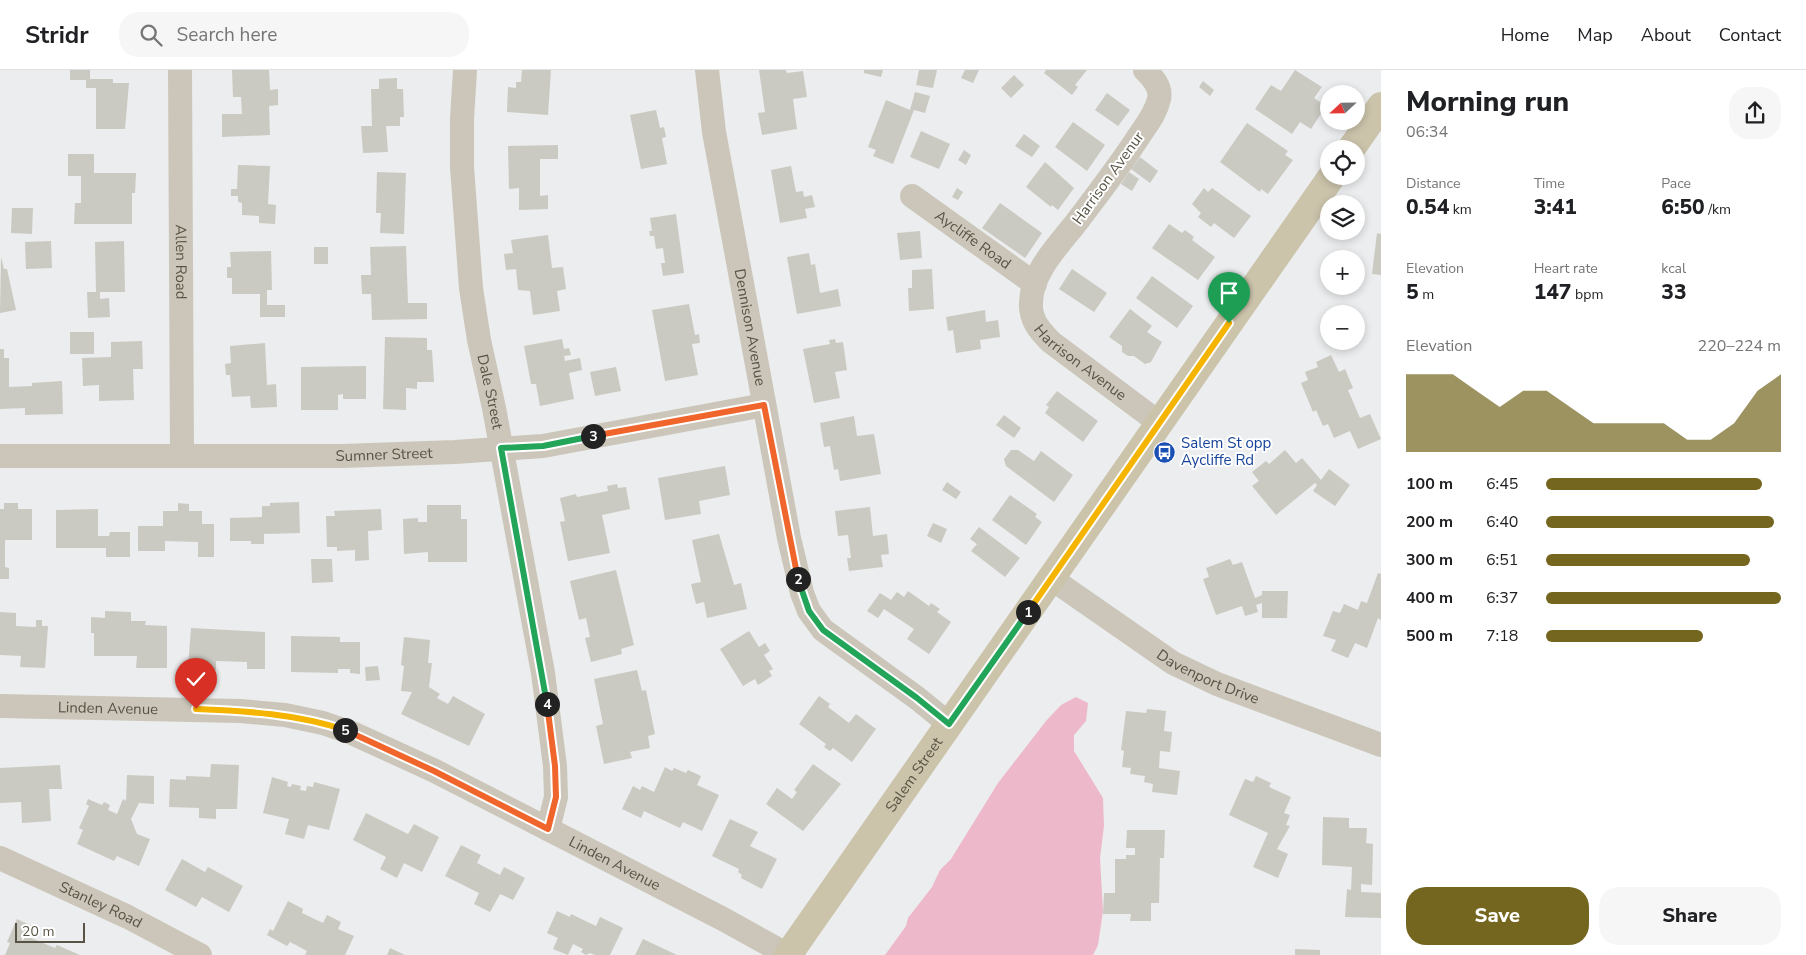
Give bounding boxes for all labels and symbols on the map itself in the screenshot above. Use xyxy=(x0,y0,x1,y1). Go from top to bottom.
north arrow xyxy=(1320,85,1365,130)
street label: Harrison Avenur xyxy=(1068,127,1149,228)
street label: Aycliffe Road xyxy=(931,206,1015,274)
street label: Allen Road xyxy=(171,224,191,300)
street label: Dennison Avenue xyxy=(729,267,771,388)
pin xyxy=(1208,272,1250,323)
street label: Harrison Avenue xyxy=(1029,320,1131,405)
street label: Dale Street xyxy=(472,352,508,432)
pin: 3 xyxy=(580,424,606,448)
place label: Salem St opp Aycliffe Rd xyxy=(1181,433,1272,470)
bus stop icon: Salem St opp Aycliffe Rd xyxy=(1153,440,1177,464)
street label: Sumner Street xyxy=(335,443,434,466)
pin: 2 xyxy=(786,566,810,592)
pin: 1 xyxy=(1016,600,1040,624)
street label: Davenport Drive xyxy=(1153,645,1262,709)
pin xyxy=(175,658,217,709)
pin: 4 xyxy=(534,692,560,716)
street label: Linden Avenue xyxy=(58,697,158,719)
pin: 5 xyxy=(332,718,358,742)
street label: Salem Street xyxy=(881,733,948,816)
street label: Linden Avenue xyxy=(565,831,664,895)
street label: Stanley Road xyxy=(56,877,146,933)
scale bar xyxy=(15,920,85,943)

